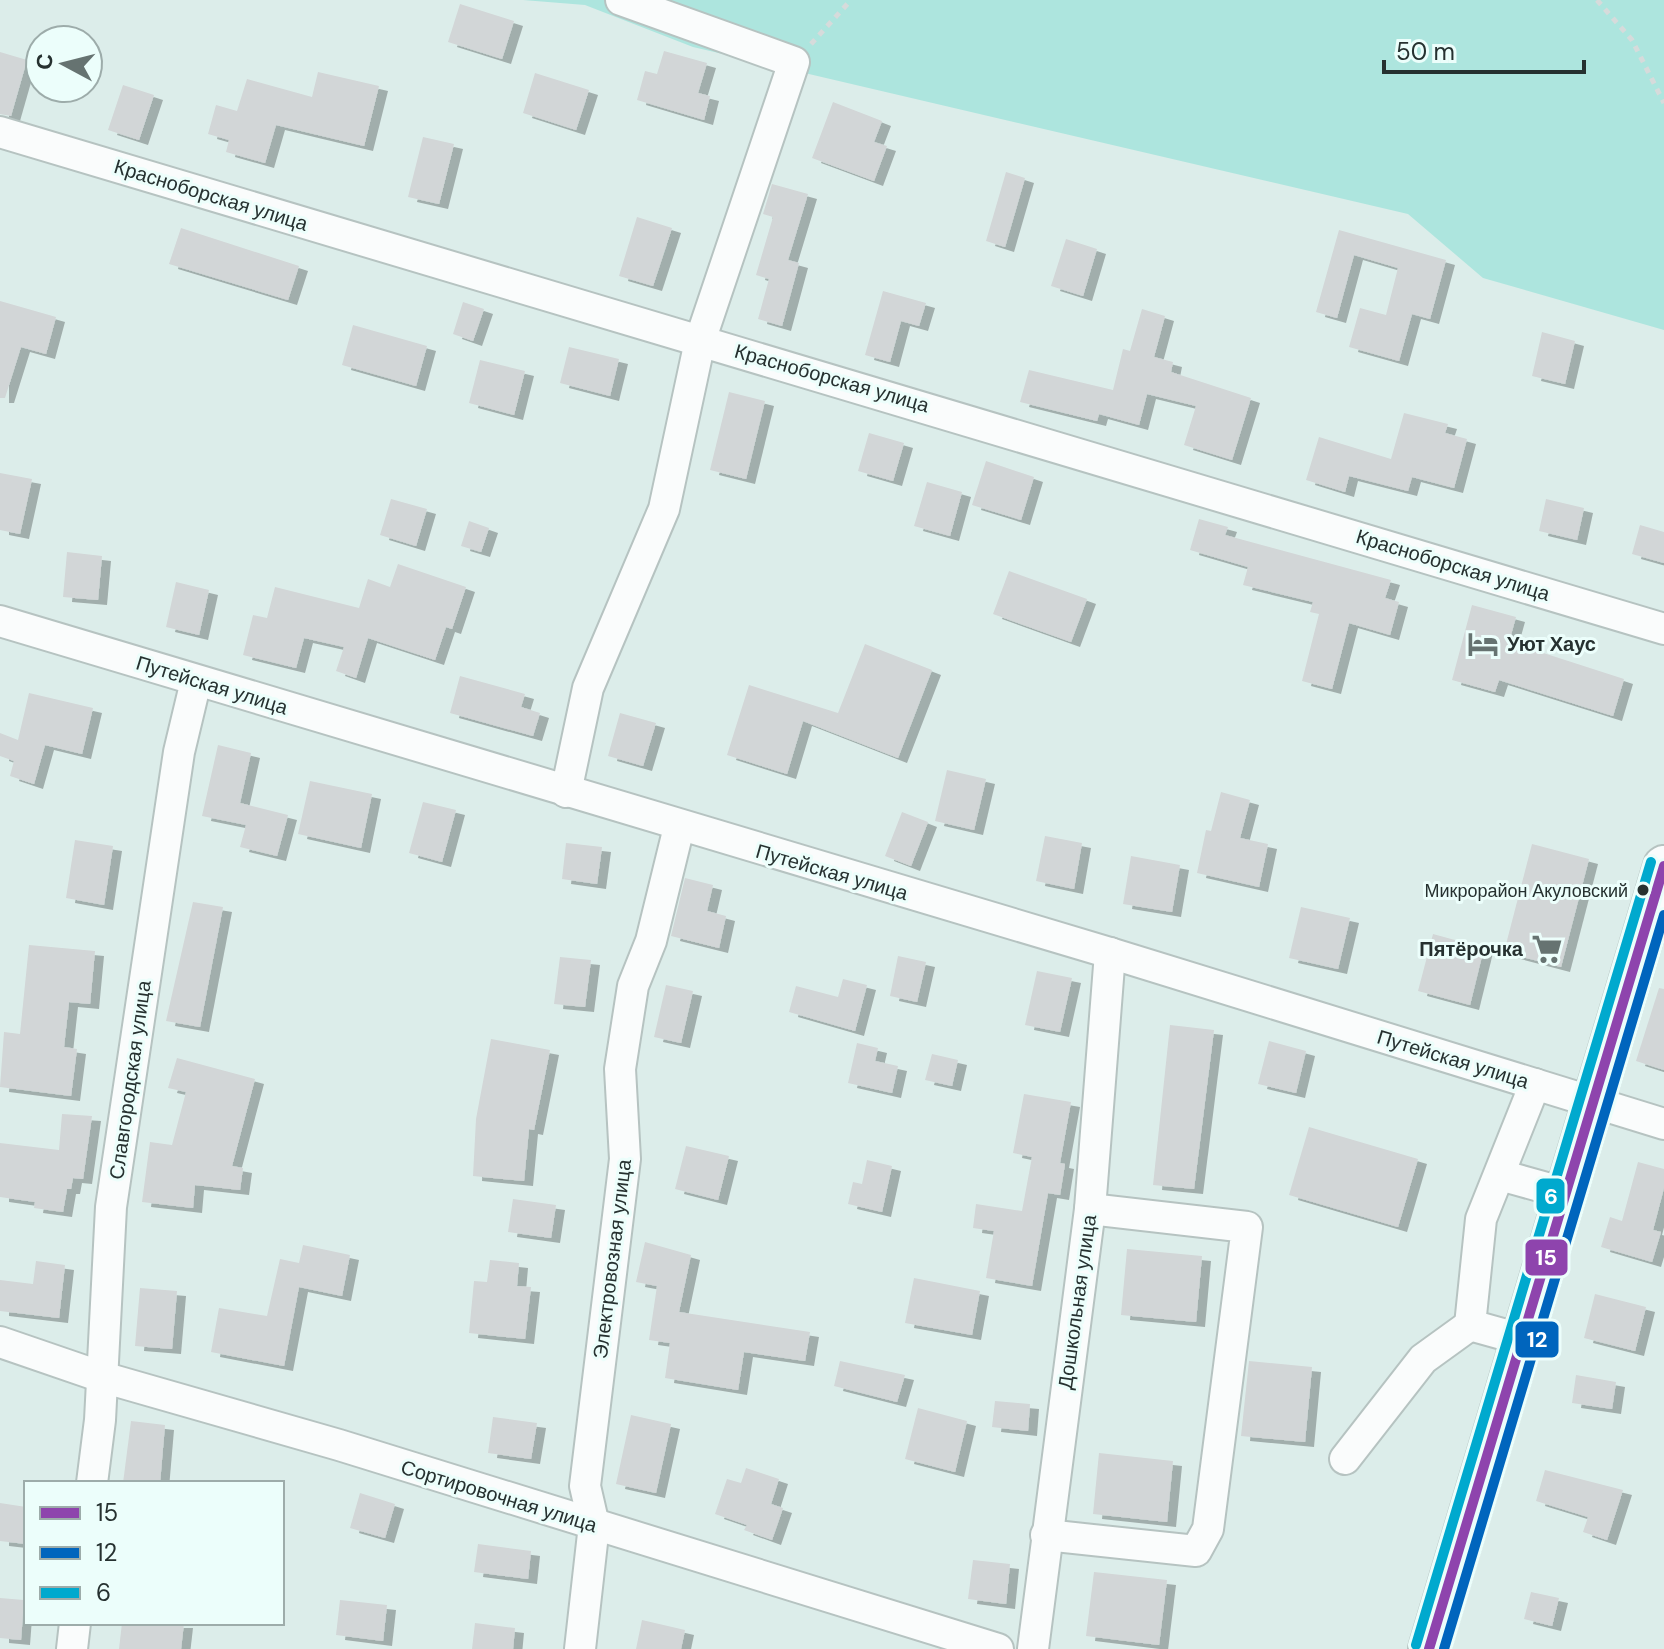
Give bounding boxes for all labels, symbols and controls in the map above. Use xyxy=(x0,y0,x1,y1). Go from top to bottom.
north arrow xyxy=(24,24,104,104)
scale bar xyxy=(1384,24,1584,74)
text: 50 m xyxy=(1396,36,1455,67)
text: С xyxy=(29,52,60,71)
street label: Красноборская улица xyxy=(111,153,312,237)
street label: Красноборская улица xyxy=(732,338,933,418)
street label: Красноборская улица xyxy=(1353,523,1554,607)
hotel icon: Уют Хаус xyxy=(1466,627,1500,661)
place label: Уют Хаус xyxy=(1507,631,1596,657)
street label: Путейская улица xyxy=(133,650,292,721)
street label: Путейская улица xyxy=(753,838,912,906)
place label: Микрорайон Акуловский xyxy=(1424,879,1628,903)
marker: Микрорайон Акуловский xyxy=(1635,882,1651,898)
supermarket icon: Пятёрочка xyxy=(1530,932,1564,966)
place label: Пятёрочка xyxy=(1419,936,1524,962)
street label: Славгородская улица xyxy=(103,978,157,1181)
street label: Путейская улица xyxy=(1374,1024,1533,1095)
street label: Электровозная улица xyxy=(587,1157,637,1360)
line badge: 6 xyxy=(1535,1177,1566,1215)
text: 6 xyxy=(1544,1182,1558,1211)
street label: Дошкольная улица xyxy=(1052,1212,1102,1391)
line badge: 15 xyxy=(1524,1238,1569,1277)
text: 15 xyxy=(1535,1243,1557,1272)
line badge: 12 xyxy=(1514,1320,1560,1359)
text: 12 xyxy=(1527,1325,1547,1354)
street label: Сортировочная улица xyxy=(398,1454,601,1538)
legend xyxy=(24,1481,284,1625)
text: 15 xyxy=(96,1497,118,1528)
text: 12 xyxy=(96,1537,117,1568)
text: 6 xyxy=(96,1577,111,1608)

